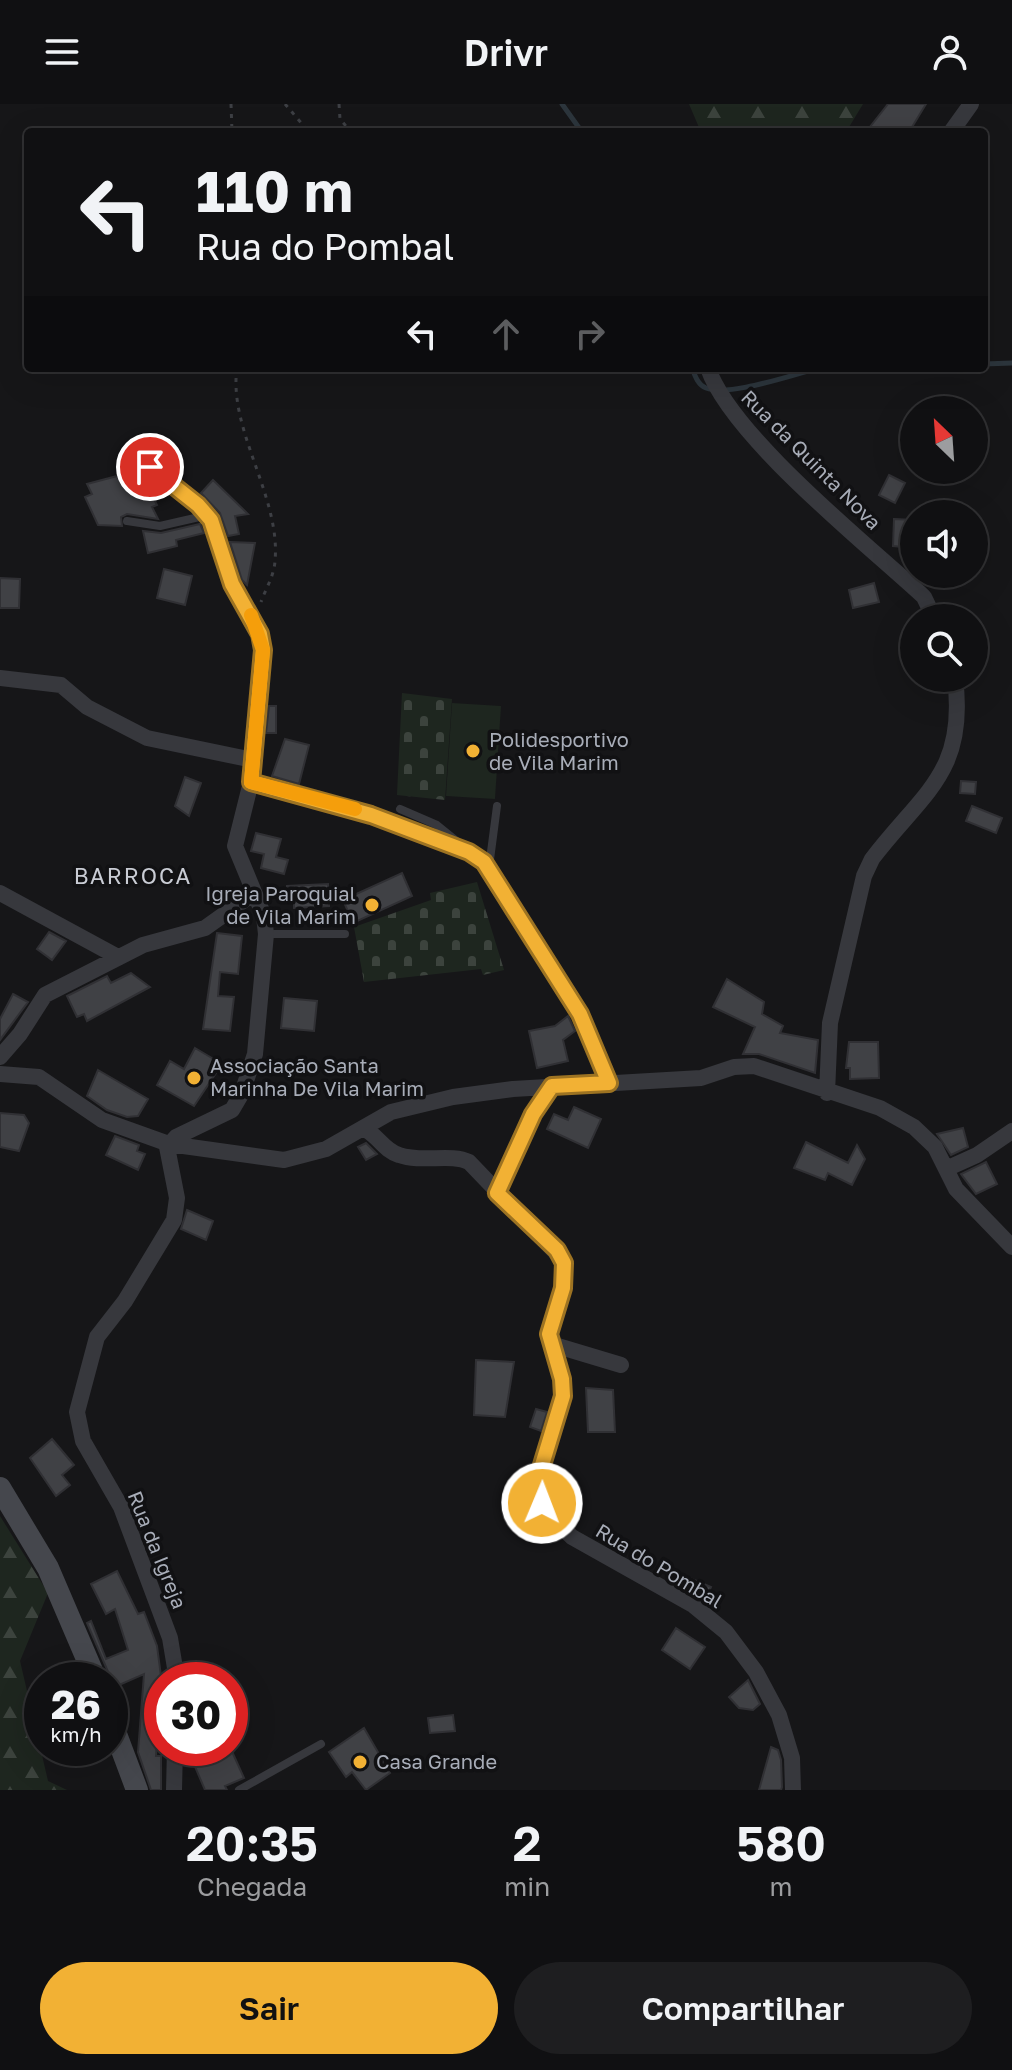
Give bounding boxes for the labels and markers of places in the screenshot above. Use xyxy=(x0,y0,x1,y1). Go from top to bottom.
pin xyxy=(116,433,184,501)
place label: Polidesportivo de Vila Marim xyxy=(489,727,629,774)
marker: Polidesportivo de Vila Marim xyxy=(464,742,482,760)
place label: Igreja Paroquial de Vila Marim xyxy=(205,881,356,928)
marker: Igreja Paroquial de Vila Marim xyxy=(363,896,381,914)
place label: Associação Santa Marinha De Vila Marim xyxy=(210,1053,424,1100)
marker: Associação Santa Marinha De Vila Marim xyxy=(185,1069,203,1087)
place label: Casa Grande xyxy=(376,1749,497,1773)
marker: Casa Grande xyxy=(351,1753,369,1771)

